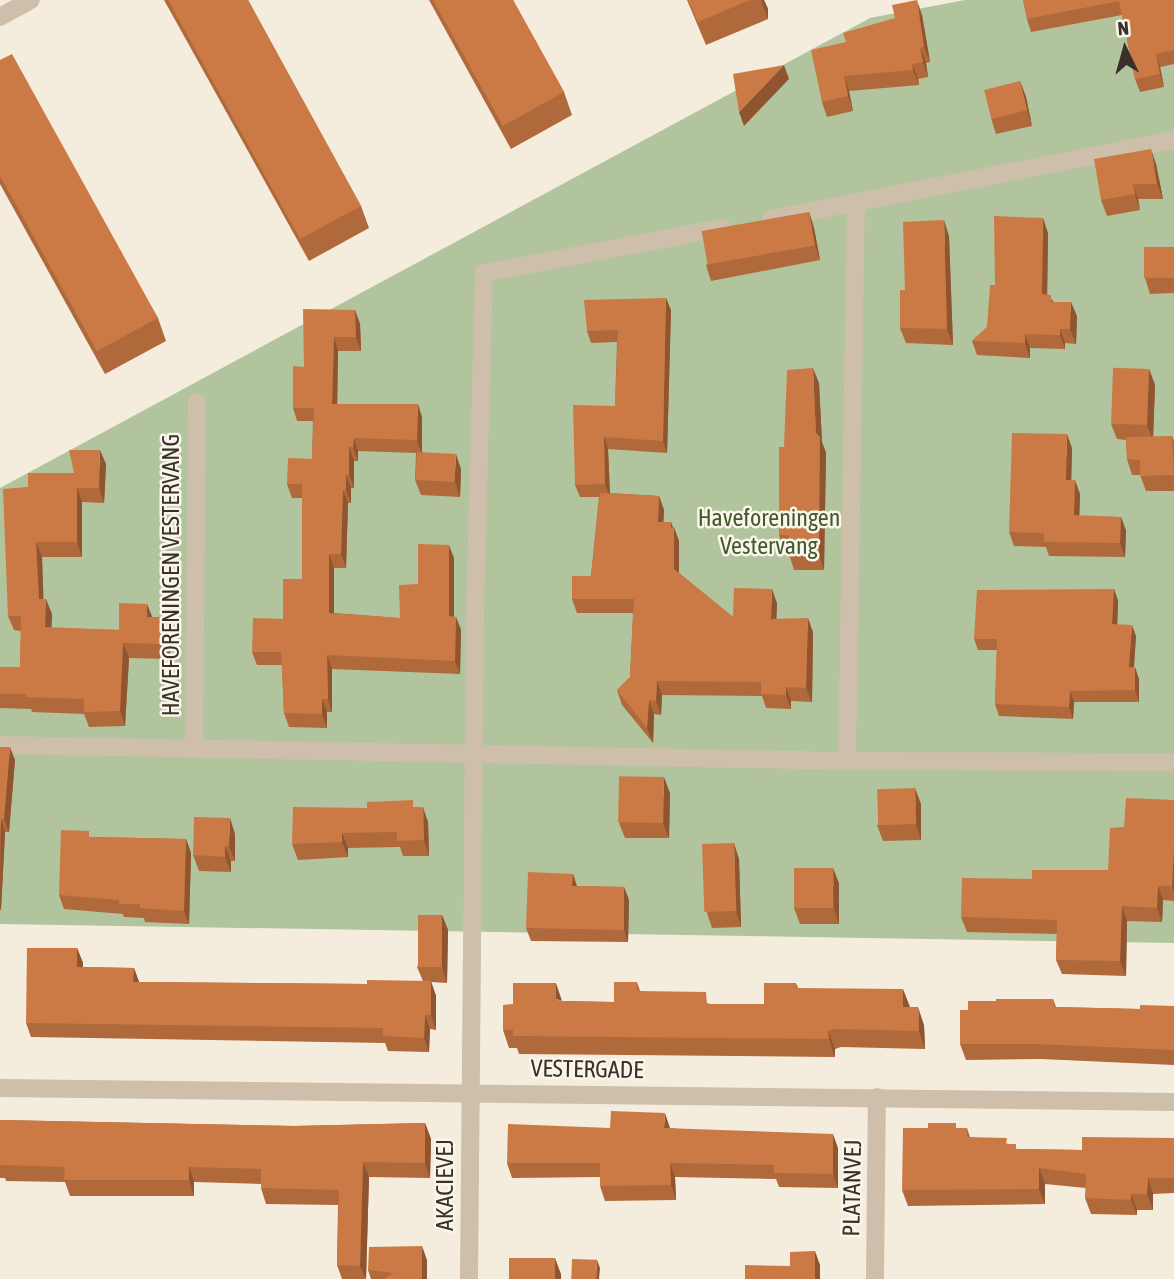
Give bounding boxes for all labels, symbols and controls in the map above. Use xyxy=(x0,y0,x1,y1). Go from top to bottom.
north arrow xyxy=(1090,14,1160,84)
text: N xyxy=(1117,17,1130,40)
street label: HAVEFORENINGEN VESTERVANG xyxy=(157,434,185,716)
park label: Haveforeningen Vestervang xyxy=(698,504,840,560)
street label: VESTERGADE xyxy=(530,1054,644,1084)
street label: AKACIEVEJ xyxy=(431,1139,459,1231)
street label: PLATANVEJ xyxy=(837,1139,867,1237)

